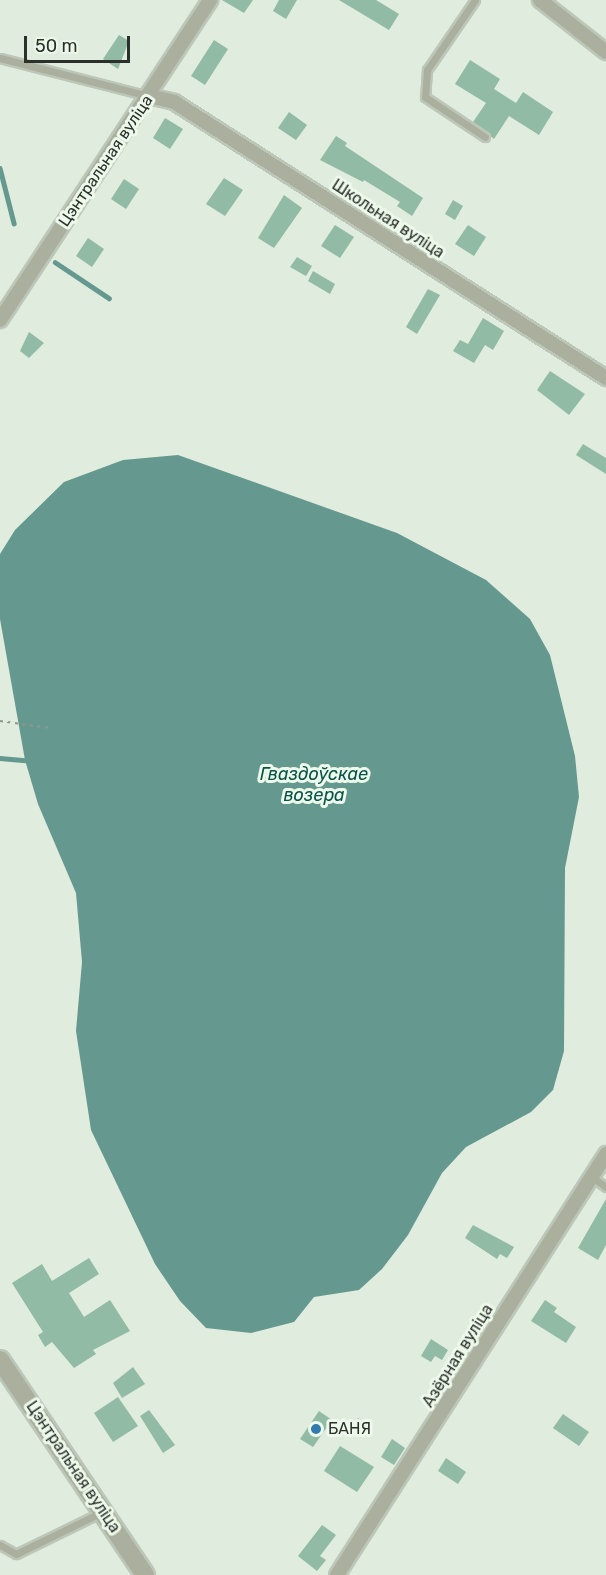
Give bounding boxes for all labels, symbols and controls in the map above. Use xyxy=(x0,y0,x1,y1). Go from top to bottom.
scale bar xyxy=(27,24,134,62)
text: 50 m xyxy=(35,35,78,57)
street label: Цэнтральная вуліца xyxy=(55,92,157,230)
street label: Школьная вуліца xyxy=(328,175,448,263)
water label: Гваздоўскае возера xyxy=(260,764,368,806)
street label: Азёрная вуліца xyxy=(419,1301,497,1411)
street label: Цэнтральная вуліца xyxy=(22,1398,124,1536)
place label: БАНЯ xyxy=(328,1419,371,1439)
marker: БАНЯ xyxy=(309,1422,323,1436)

